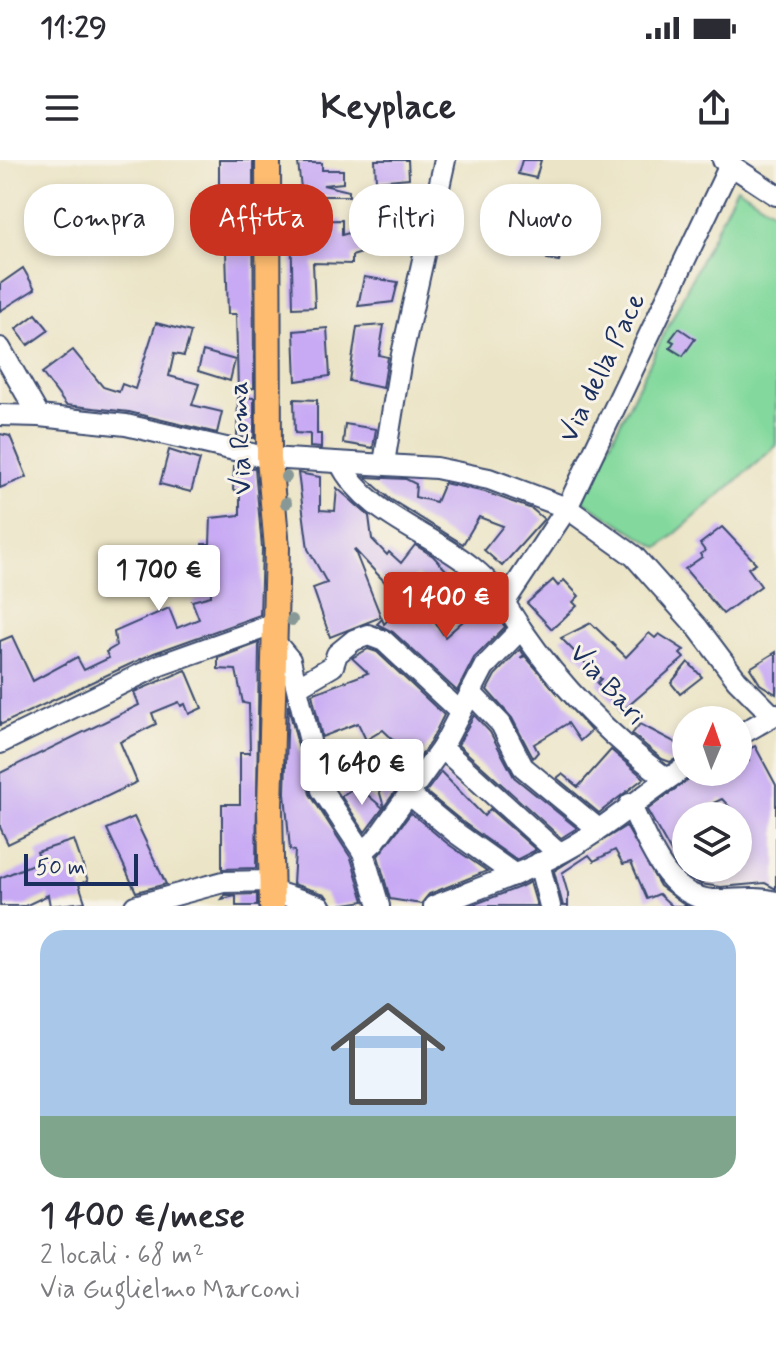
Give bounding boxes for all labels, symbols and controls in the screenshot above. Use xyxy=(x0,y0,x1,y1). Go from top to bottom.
text: 11:29 xyxy=(40,9,107,48)
text: Keyplace xyxy=(320,85,456,132)
icon: menu xyxy=(40,86,84,130)
icon: share xyxy=(692,86,736,130)
chip: Compra xyxy=(24,184,174,256)
chip: Affitta xyxy=(190,184,333,256)
chip: Filtri xyxy=(349,184,464,256)
chip: Nuovo xyxy=(480,184,601,256)
street label: Via della Pace xyxy=(551,287,655,449)
street label: Via Roma xyxy=(221,380,261,496)
pin: 1 700 € xyxy=(85,545,233,613)
text: 1 700 € xyxy=(116,554,202,588)
pin: 1 400 € xyxy=(372,572,520,640)
text: 1 400 € xyxy=(402,581,490,615)
street label: Via Bari xyxy=(560,636,654,734)
north arrow xyxy=(672,706,752,786)
map controls xyxy=(672,706,752,882)
pin: 1 640 € xyxy=(288,739,436,807)
text: 1 640 € xyxy=(319,748,405,782)
button: layers xyxy=(672,802,752,882)
scale bar xyxy=(24,850,138,886)
text: 50 m xyxy=(36,854,85,882)
icon: home xyxy=(316,982,460,1126)
text: 1 400 €/mese xyxy=(40,1194,245,1239)
text: 2 locali · 68 m² xyxy=(40,1239,204,1273)
text: Via Guglielmo Marconi xyxy=(40,1273,300,1307)

